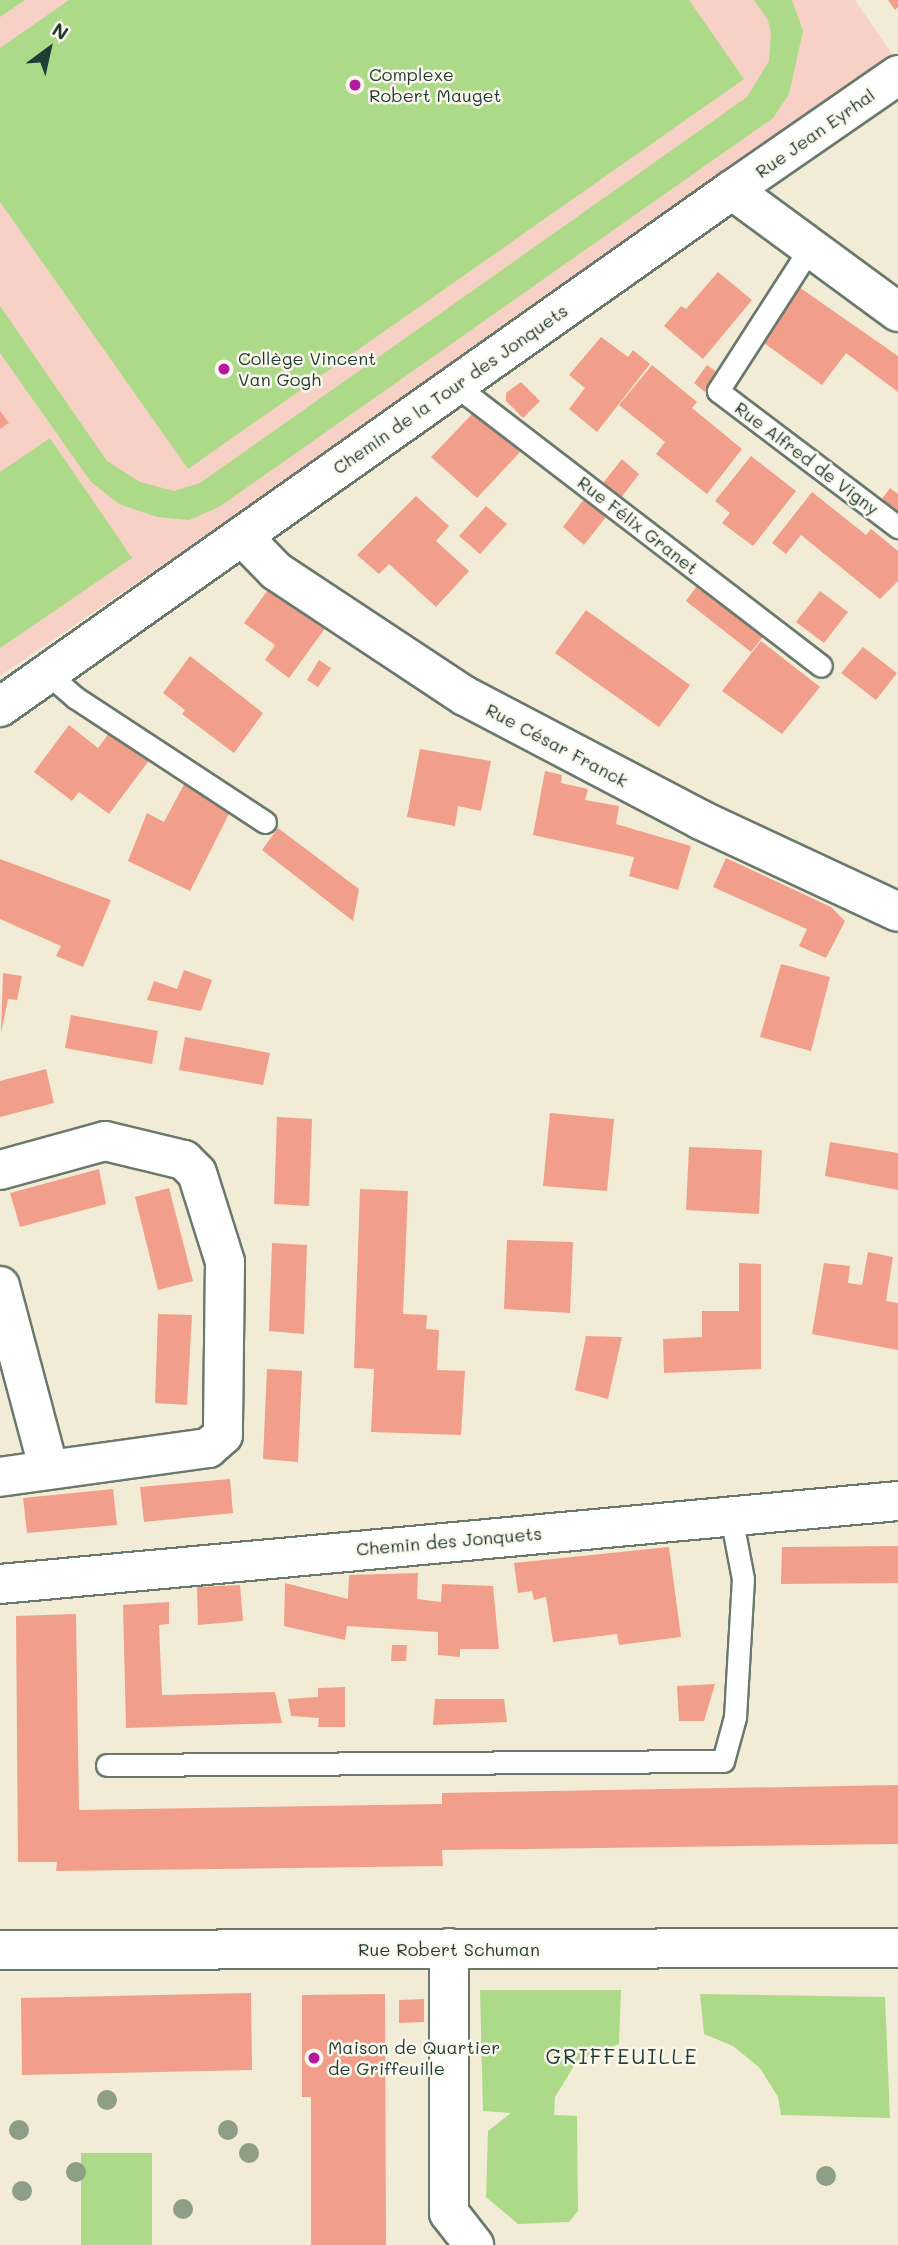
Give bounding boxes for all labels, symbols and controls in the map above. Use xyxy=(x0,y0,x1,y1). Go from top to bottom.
north arrow xyxy=(14,14,84,84)
text: N xyxy=(48,17,74,45)
place label: Complexe Robert Mauget xyxy=(369,64,501,106)
marker: Complexe Robert Mauget xyxy=(347,77,363,93)
street label: Rue Jean Eyrhal xyxy=(751,84,879,182)
street label: Chemin de la Tour des Jonquets xyxy=(328,299,572,479)
place label: Collège Vincent Van Gogh xyxy=(238,348,376,390)
marker: Collège Vincent Van Gogh xyxy=(216,361,232,377)
street label: Rue Alfred de Vigny xyxy=(731,397,883,519)
street label: Rue Félix Granet xyxy=(573,471,703,579)
street label: Rue César Franck xyxy=(482,698,632,792)
street label: Chemin des Jonquets xyxy=(355,1522,543,1560)
street label: Rue Robert Schuman xyxy=(358,1938,540,1960)
place label: Maison de Quartier de Griffeuille xyxy=(328,2037,500,2080)
district label: GRIFFEUILLE xyxy=(547,2043,697,2069)
marker: Maison de Quartier de Griffeuille xyxy=(306,2050,322,2066)

